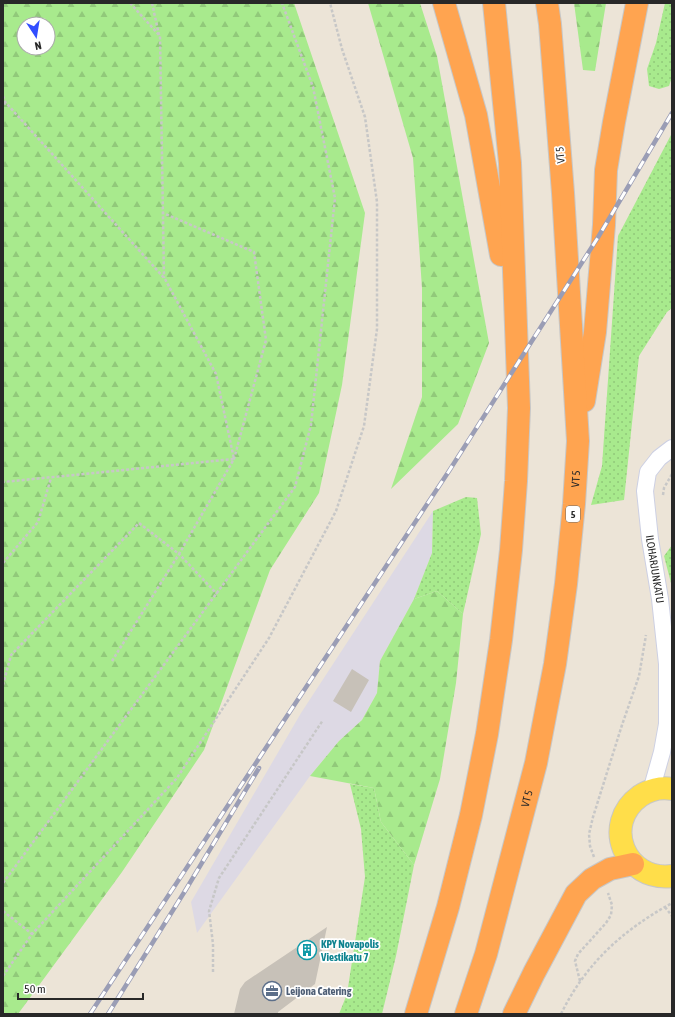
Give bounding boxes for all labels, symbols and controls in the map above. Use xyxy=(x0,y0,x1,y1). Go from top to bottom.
north arrow xyxy=(16,16,56,56)
text: N xyxy=(34,39,43,52)
street label: VT 5 xyxy=(553,146,567,164)
street label: VT 5 xyxy=(569,470,582,488)
road number: 5 xyxy=(566,506,580,522)
street label: ILOHARJUNKATU xyxy=(644,534,666,604)
street label: VT 5 xyxy=(519,789,535,808)
place label: KPY Novapolis Viestikatu 7 xyxy=(320,938,379,963)
building icon: KPY Novapolis Viestikatu 7 xyxy=(296,939,318,961)
scale bar xyxy=(18,975,143,1001)
office icon: Leijona Catering xyxy=(261,980,283,1002)
text: 50 m xyxy=(24,982,46,996)
place label: Leijona Catering xyxy=(286,985,352,997)

